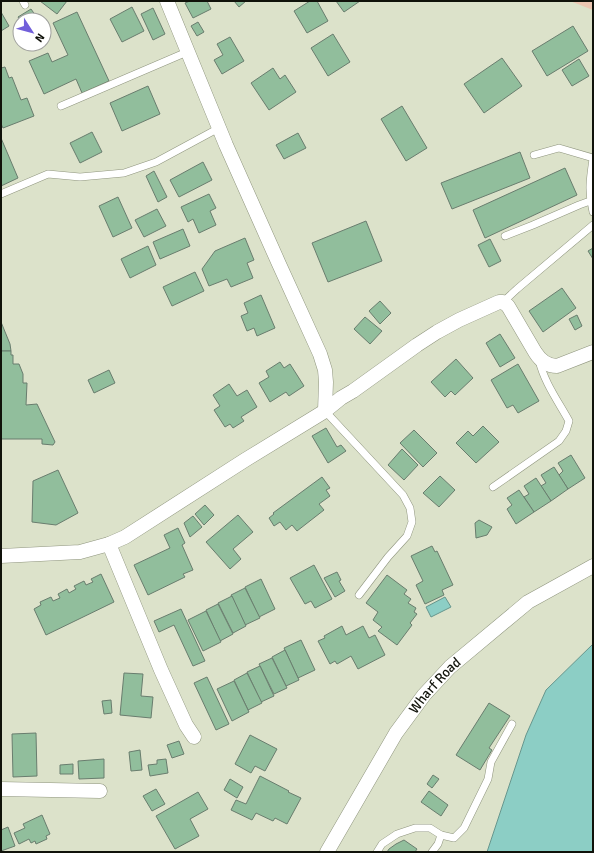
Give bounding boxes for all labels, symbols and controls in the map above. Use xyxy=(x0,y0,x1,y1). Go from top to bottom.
north arrow xyxy=(12,12,52,52)
text: N xyxy=(32,31,47,45)
street label: Wharf Road xyxy=(405,653,464,717)

